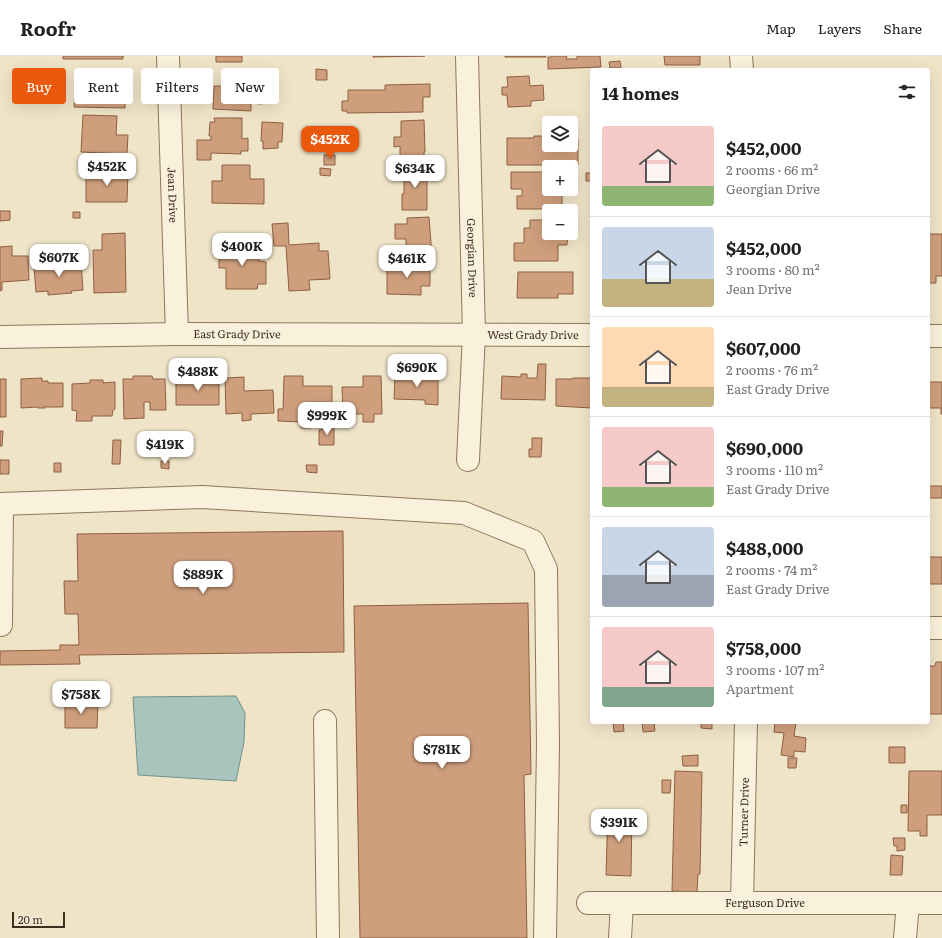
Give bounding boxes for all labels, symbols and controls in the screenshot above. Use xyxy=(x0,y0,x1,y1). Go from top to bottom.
text: Roofr xyxy=(20,14,76,42)
text: Map xyxy=(766,18,796,38)
text: Layers xyxy=(818,18,861,38)
text: Share xyxy=(883,18,922,38)
chip: Buy xyxy=(12,68,66,104)
chip: Rent xyxy=(74,68,133,104)
chip: Filters xyxy=(141,68,213,104)
chip: New xyxy=(221,68,279,104)
text: 14 homes xyxy=(602,80,679,105)
icon: filters xyxy=(896,81,918,103)
map controls xyxy=(542,116,578,240)
button: layers xyxy=(542,116,578,152)
pin: $452K xyxy=(302,126,358,160)
text: $452K xyxy=(310,129,350,148)
text: $452,000 xyxy=(726,135,802,160)
icon: home xyxy=(634,142,682,190)
pin: $452K xyxy=(79,153,135,187)
pin: $634K xyxy=(387,155,443,189)
text: $452K xyxy=(87,156,127,175)
text: $634K xyxy=(395,158,435,177)
button: + xyxy=(542,160,578,196)
text: 2 rooms · 66 m² xyxy=(726,160,819,179)
street label: Jean Drive xyxy=(165,167,182,223)
text: Georgian Drive xyxy=(726,179,820,198)
button: − xyxy=(542,204,578,240)
street label: Georgian Drive xyxy=(464,218,482,298)
pin: $400K xyxy=(214,233,270,267)
text: $452,000 xyxy=(726,235,802,260)
text: $400K xyxy=(221,236,263,255)
icon: home xyxy=(634,243,682,291)
pin: $607K xyxy=(31,244,87,278)
pin: $461K xyxy=(379,245,435,279)
text: $607K xyxy=(39,247,79,266)
text: $461K xyxy=(388,248,426,267)
text: 3 rooms · 80 m² xyxy=(726,260,820,279)
text: Jean Drive xyxy=(726,279,792,298)
street label: East Grady Drive xyxy=(193,325,281,341)
street label: West Grady Drive xyxy=(487,326,579,342)
text: $607,000 xyxy=(726,335,801,360)
icon: home xyxy=(634,343,682,391)
pin: $690K xyxy=(389,354,445,388)
text: $690K xyxy=(397,357,437,376)
pin: $488K xyxy=(170,358,226,392)
text: 2 rooms · 76 m² xyxy=(726,360,818,379)
text: $488K xyxy=(177,361,219,380)
text: East Grady Drive xyxy=(726,379,829,398)
pin: $999K xyxy=(299,402,355,436)
text: $999K xyxy=(307,405,347,424)
pin: $419K xyxy=(137,431,193,465)
text: $419K xyxy=(146,434,184,453)
text: $690,000 xyxy=(726,435,803,460)
icon: home xyxy=(634,443,682,491)
text: 3 rooms · 110 m² xyxy=(726,460,823,479)
text: East Grady Drive xyxy=(726,479,829,498)
text: $488,000 xyxy=(726,535,803,560)
icon: home xyxy=(634,543,682,591)
text: 2 rooms · 74 m² xyxy=(726,560,817,579)
pin: $889K xyxy=(175,561,231,595)
text: $889K xyxy=(183,564,223,583)
text: East Grady Drive xyxy=(726,579,829,598)
text: $758,000 xyxy=(726,635,801,660)
icon: home xyxy=(634,643,682,691)
text: 3 rooms · 107 m² xyxy=(726,660,824,679)
text: Apartment xyxy=(726,679,794,698)
pin: $758K xyxy=(53,681,109,715)
text: $758K xyxy=(61,684,101,703)
pin: $781K xyxy=(414,736,470,770)
text: $781K xyxy=(423,739,461,758)
street label: Turner Drive xyxy=(734,777,752,847)
pin: $391K xyxy=(591,809,647,843)
text: $391K xyxy=(600,812,638,831)
street label: Ferguson Drive xyxy=(725,894,805,910)
scale bar xyxy=(12,910,65,929)
text: 20 m xyxy=(18,911,43,927)

